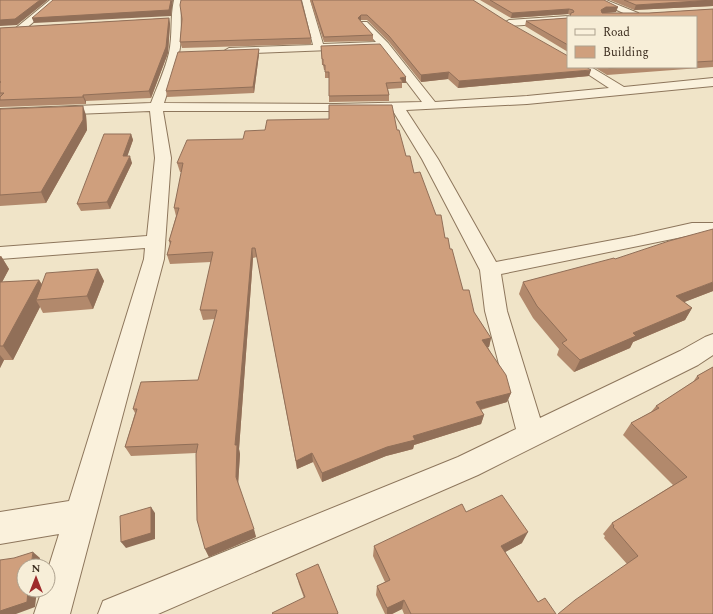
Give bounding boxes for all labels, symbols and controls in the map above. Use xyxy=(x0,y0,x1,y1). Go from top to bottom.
legend xyxy=(567,16,697,68)
text: Road xyxy=(603,23,630,42)
text: Building xyxy=(603,43,649,62)
north arrow xyxy=(16,558,56,598)
text: N xyxy=(32,560,41,577)

